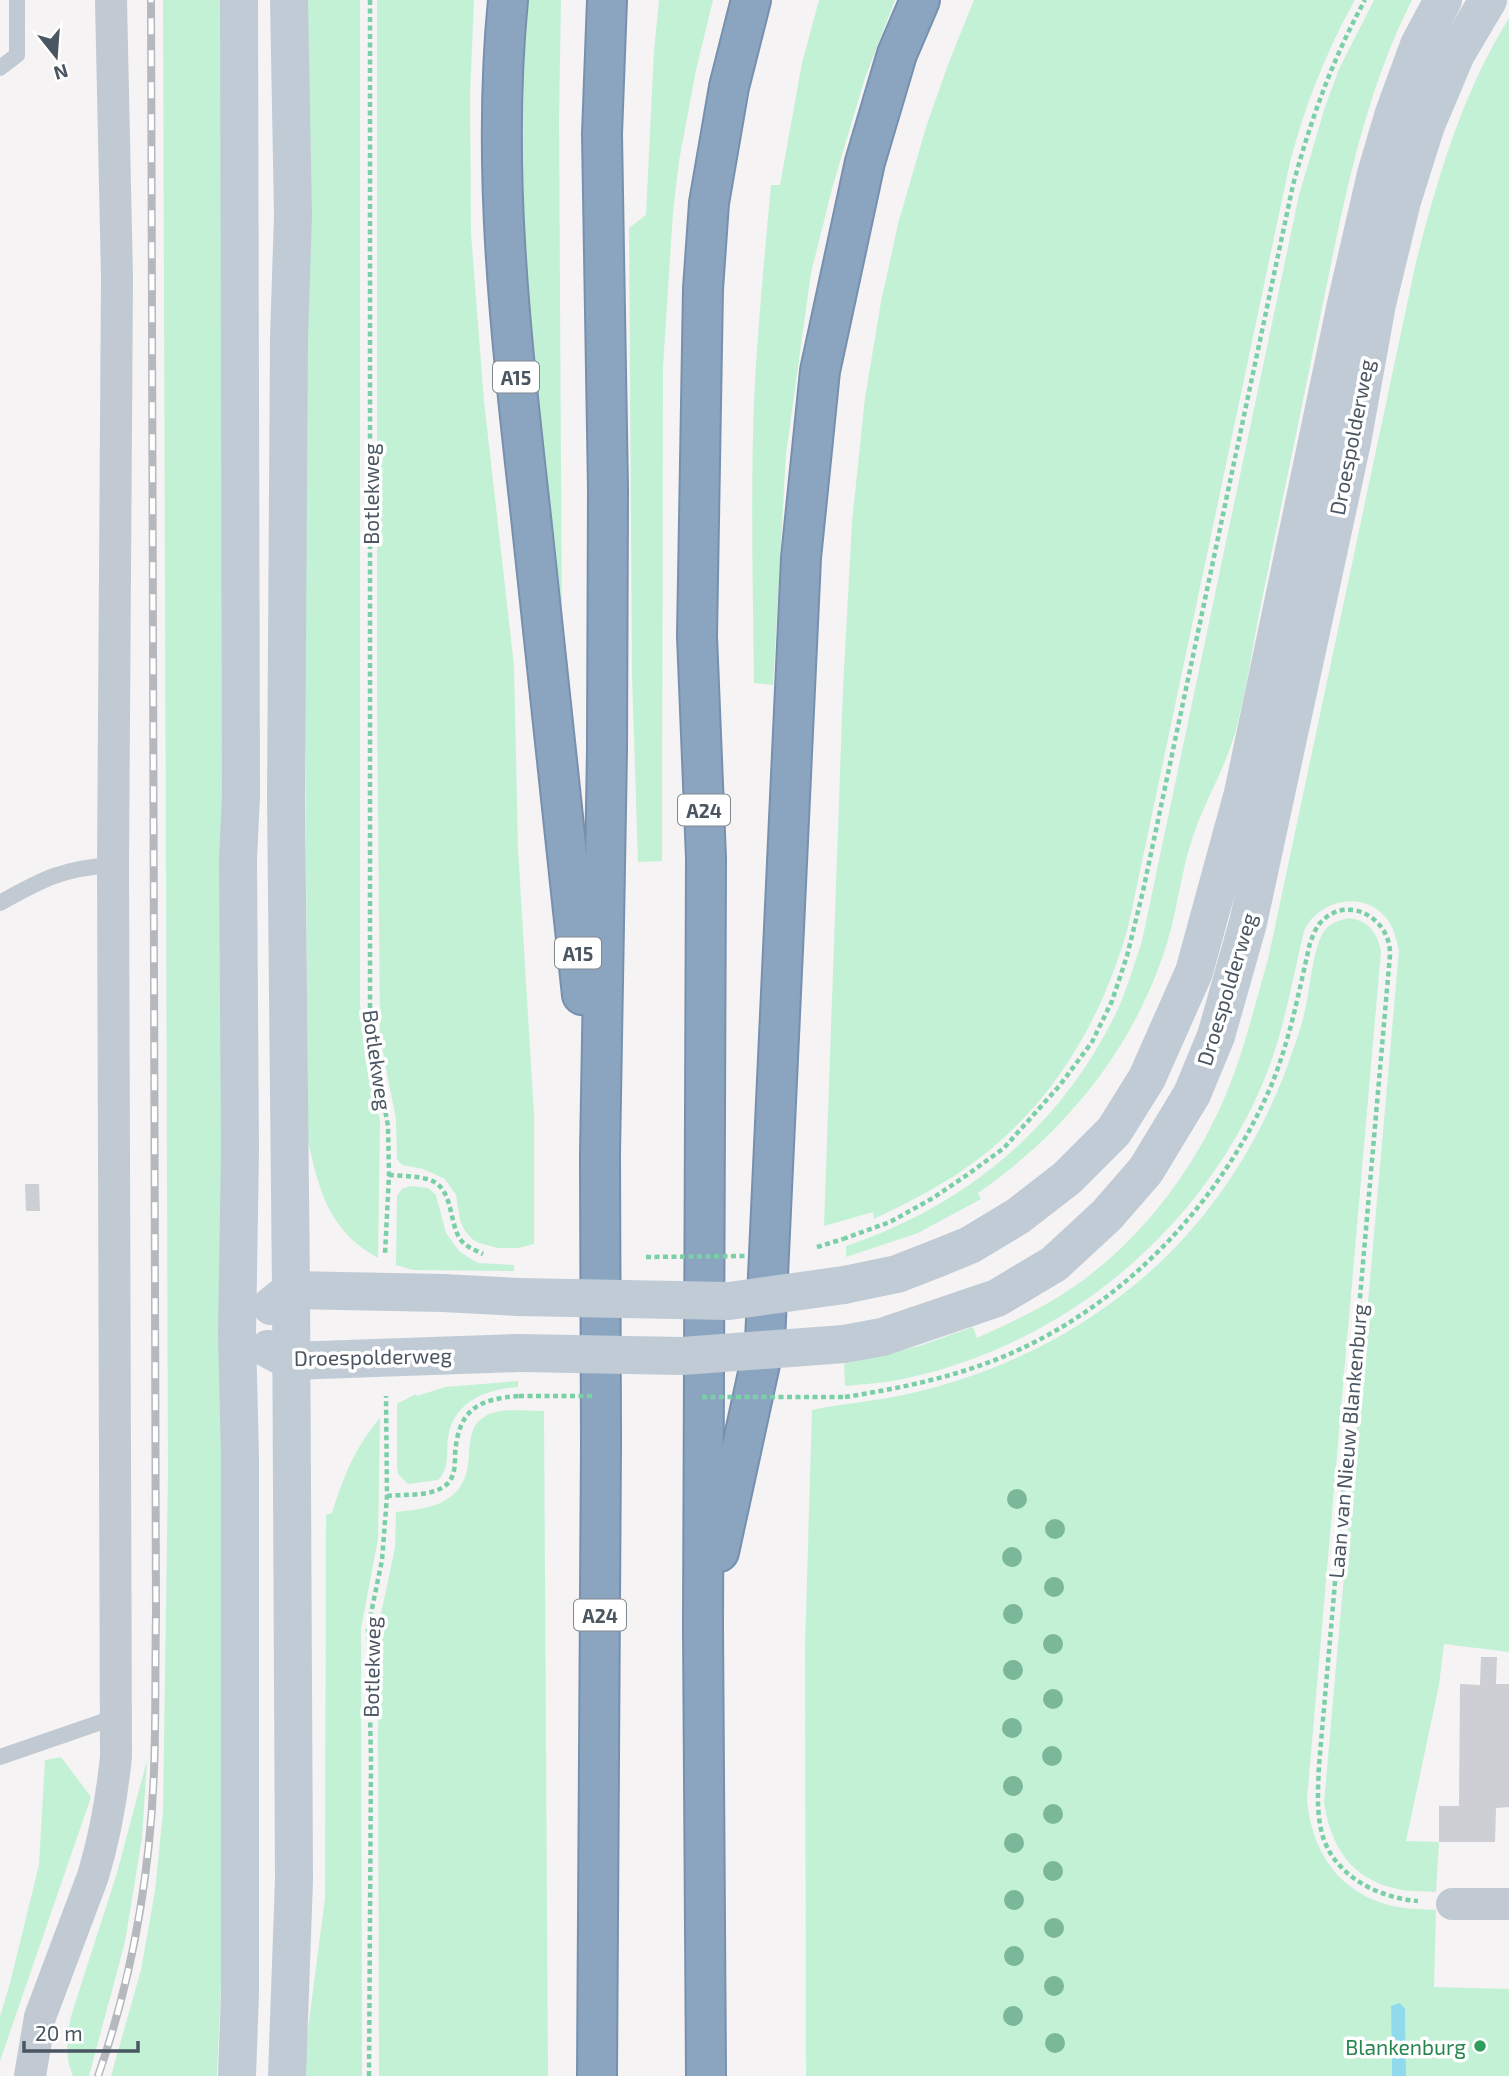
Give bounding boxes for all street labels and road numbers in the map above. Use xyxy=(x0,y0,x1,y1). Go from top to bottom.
street label: Droespolderweg xyxy=(1324,357,1378,517)
road number: A15 xyxy=(493,362,539,392)
street label: Botlekweg xyxy=(358,443,383,545)
road number: A24 xyxy=(678,794,730,825)
street label: Droespolderweg xyxy=(1191,909,1261,1068)
road number: A15 xyxy=(555,937,601,968)
street label: Botlekweg xyxy=(359,1008,397,1112)
street label: Laan van Nieuw Blankenburg xyxy=(1323,1302,1371,1579)
street label: Droespolderweg xyxy=(294,1342,453,1370)
road number: A24 xyxy=(574,1600,626,1630)
street label: Botlekweg xyxy=(358,1616,384,1718)

